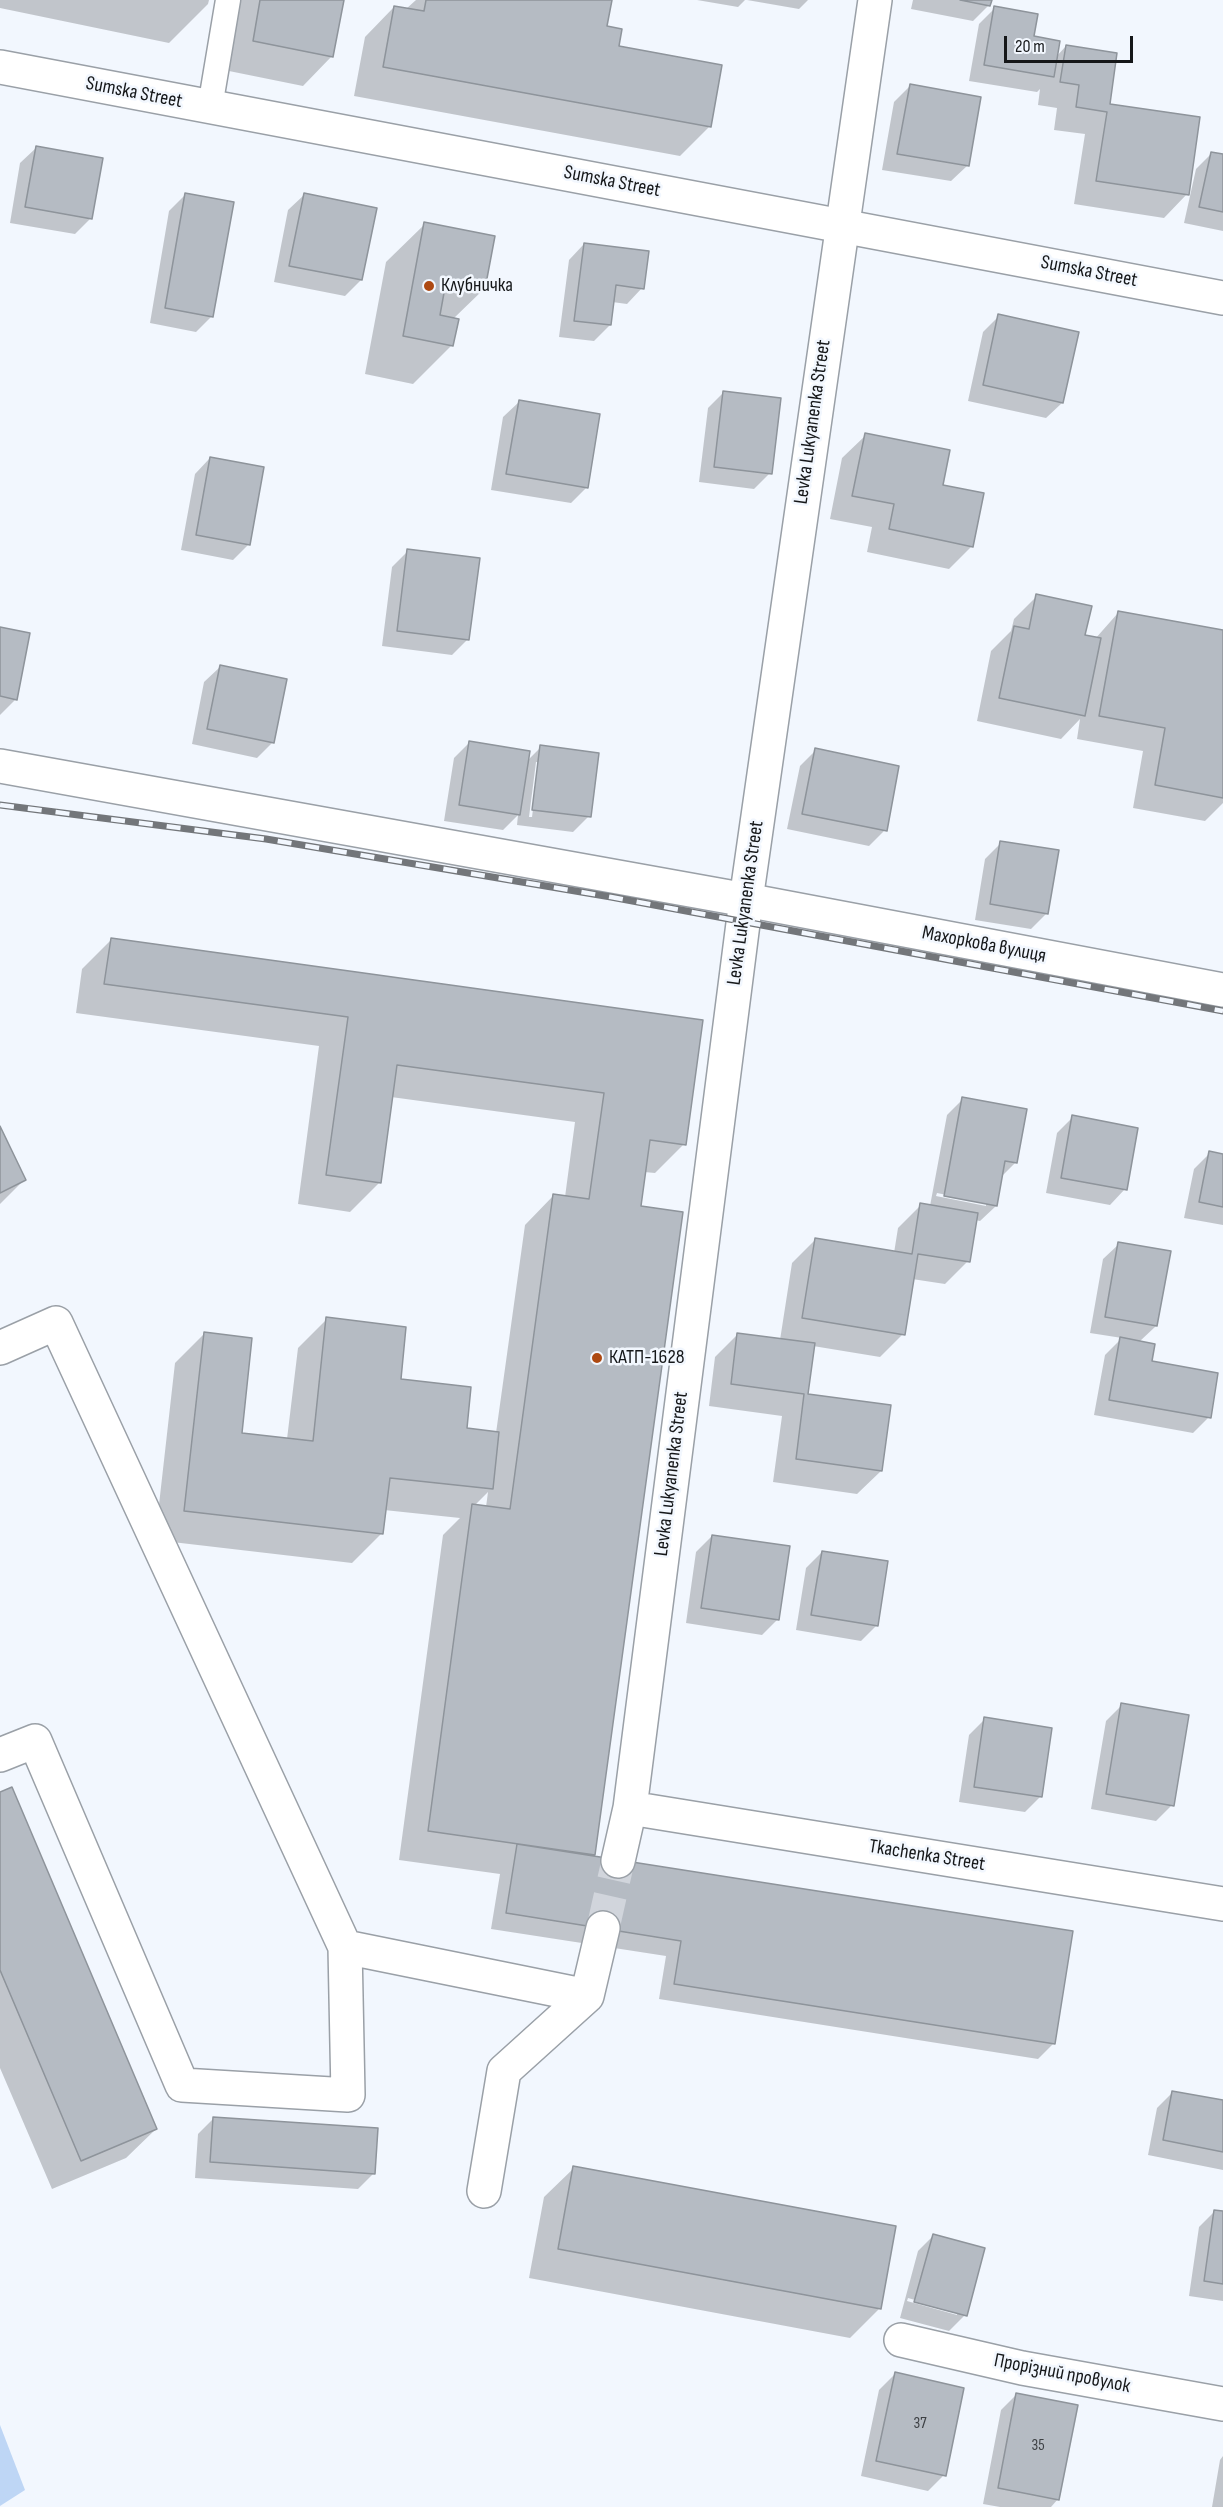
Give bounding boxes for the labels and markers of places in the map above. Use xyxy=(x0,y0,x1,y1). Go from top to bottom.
place label: Клубничка xyxy=(441,274,513,298)
marker: Клубничка xyxy=(422,279,436,293)
place label: КАТП-1628 xyxy=(609,1346,685,1370)
marker: КАТП-1628 xyxy=(590,1351,604,1365)

